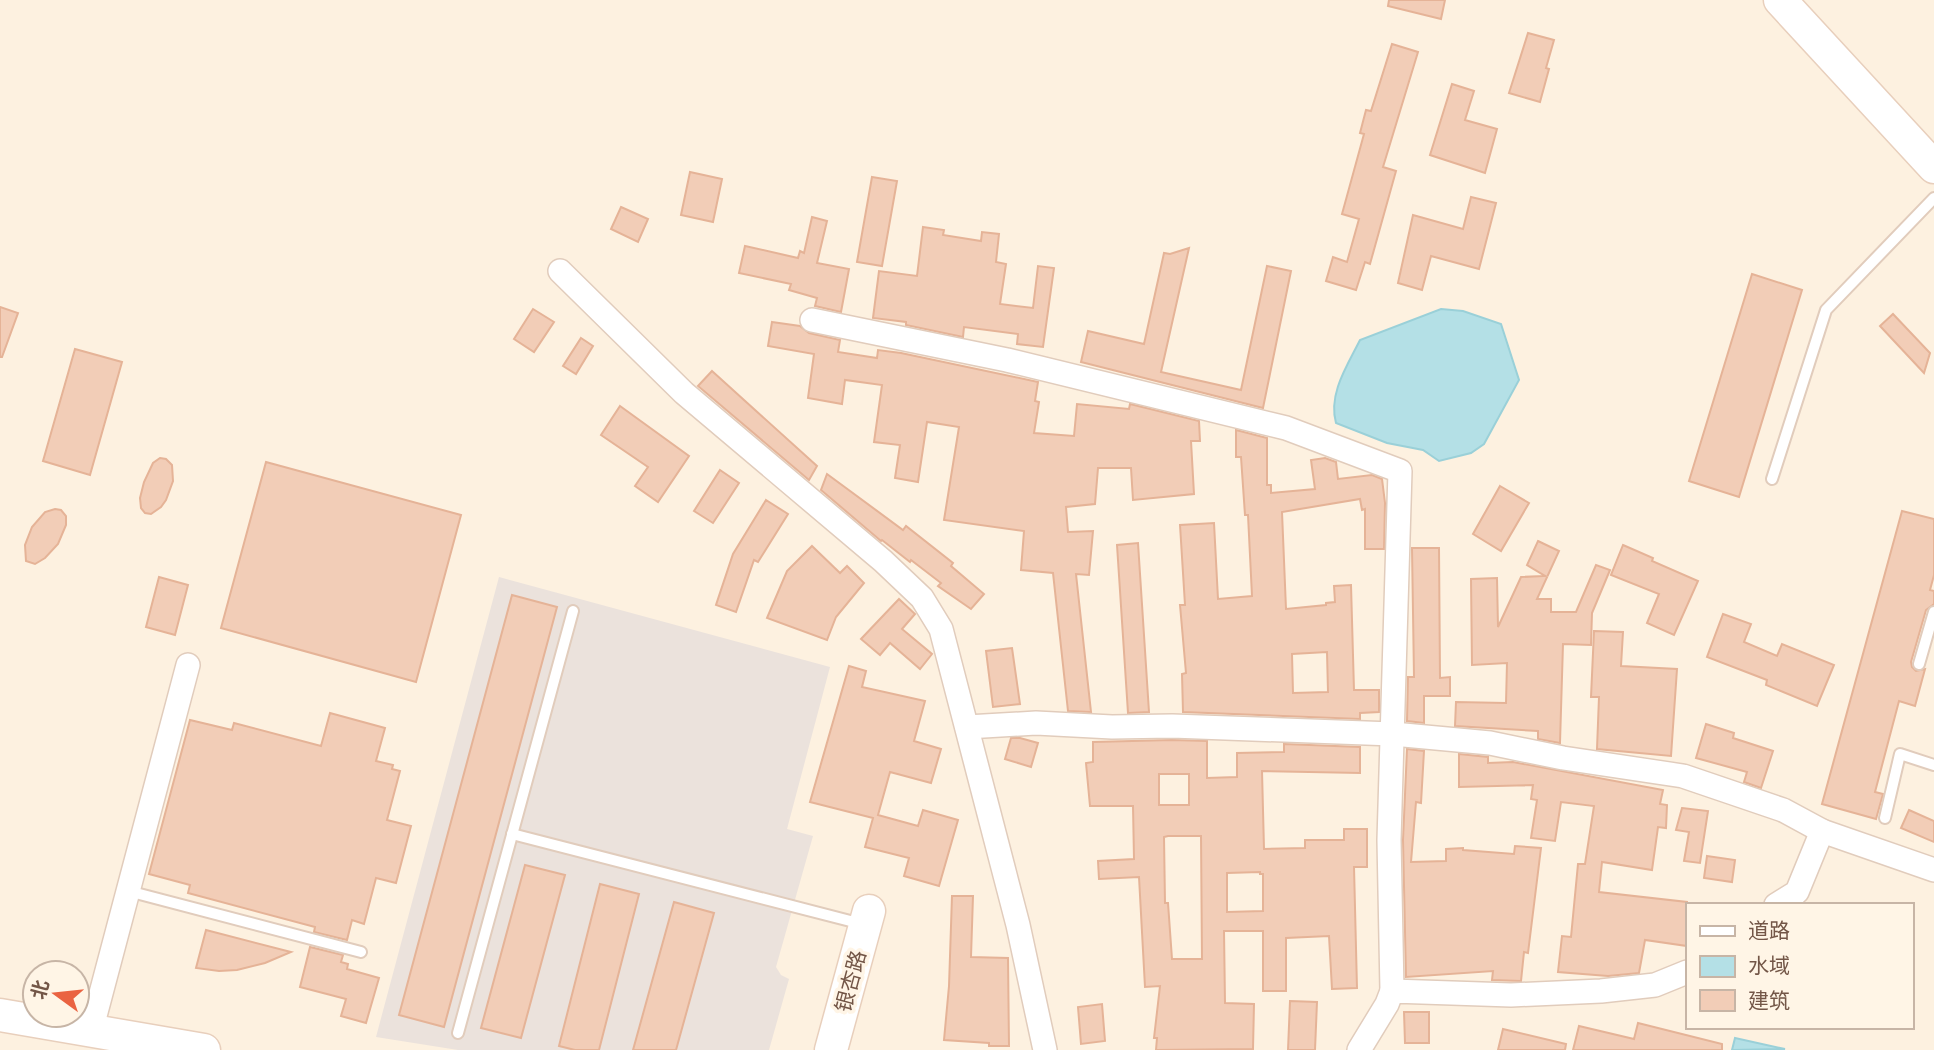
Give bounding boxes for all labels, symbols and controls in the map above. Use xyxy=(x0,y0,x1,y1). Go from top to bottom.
legend xyxy=(1686,903,1913,1029)
text: 道路 xyxy=(1748,916,1790,944)
street label: 银杏路 xyxy=(828,947,872,1015)
text: 水域 xyxy=(1748,951,1790,979)
north arrow xyxy=(21,959,91,1029)
text: 北 xyxy=(25,977,55,1002)
text: 建筑 xyxy=(1748,986,1790,1014)

